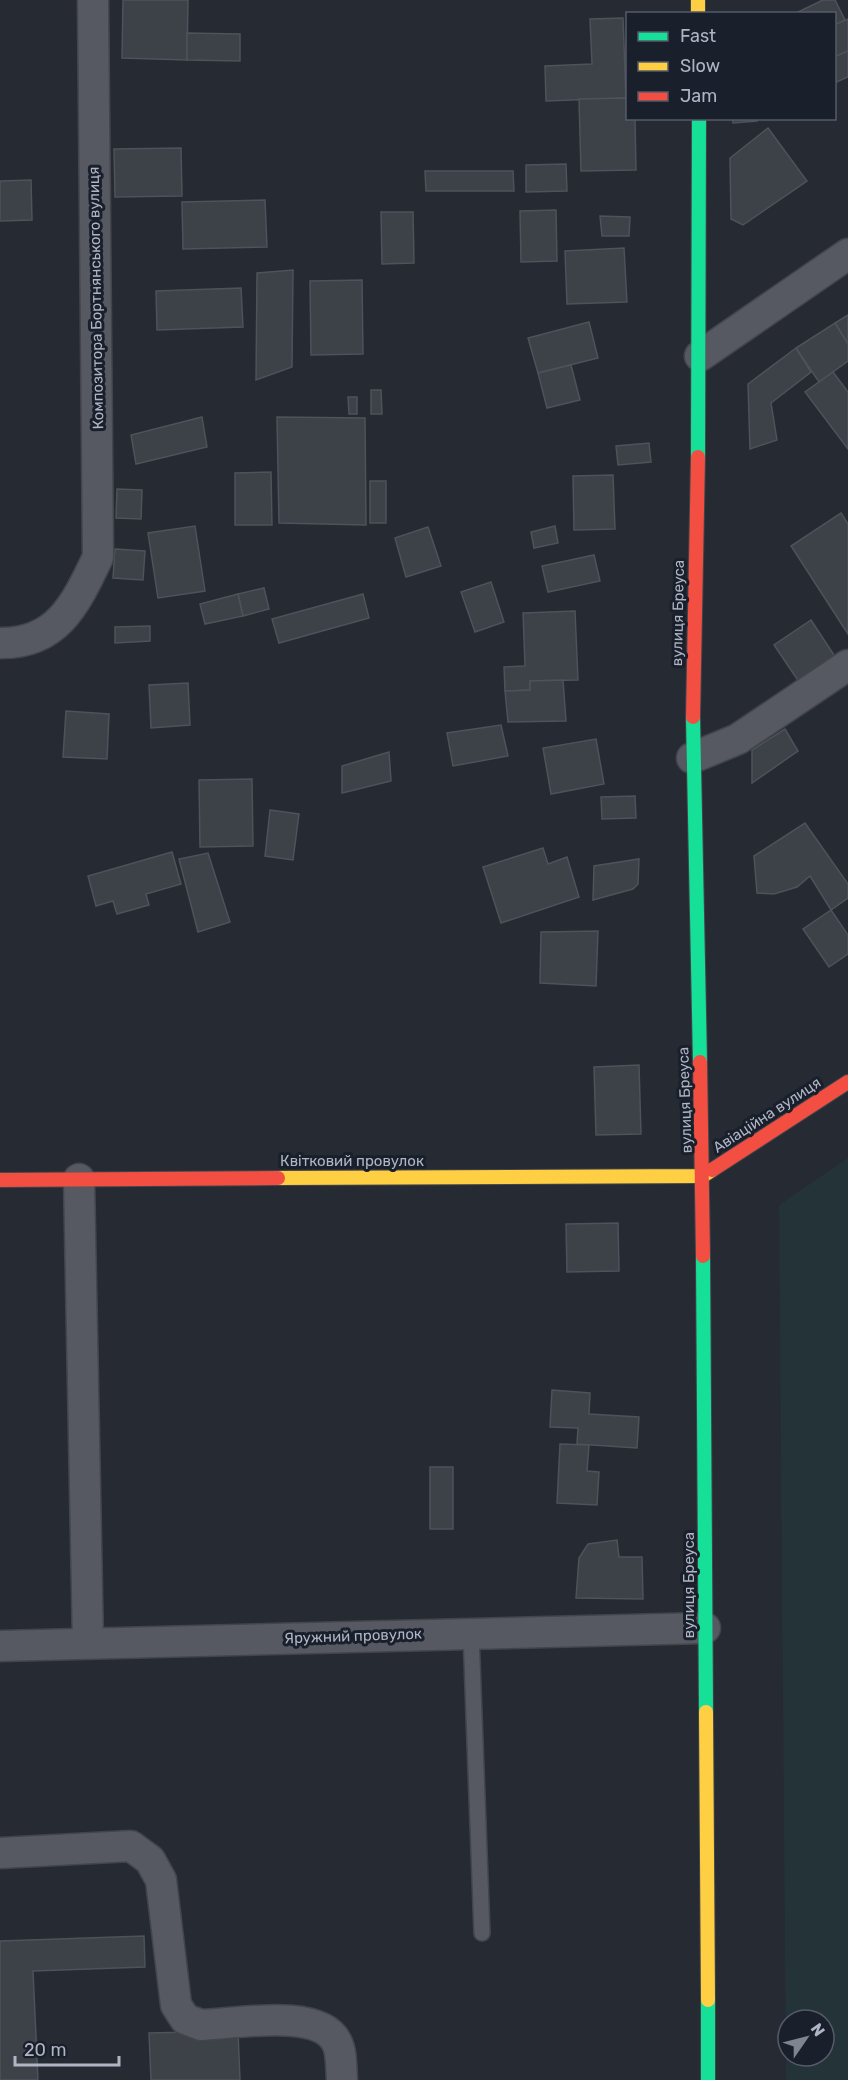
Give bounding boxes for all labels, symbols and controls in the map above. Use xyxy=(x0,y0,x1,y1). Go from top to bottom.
legend xyxy=(626,12,836,120)
text: Fast xyxy=(680,25,716,47)
text: Slow xyxy=(680,55,720,77)
text: Jam xyxy=(680,85,717,107)
street label: Композитора Бортнянського вулиця xyxy=(85,166,107,430)
street label: вулиця Бреуса xyxy=(668,560,688,666)
street label: вулиця Бреуса xyxy=(674,1047,696,1153)
street label: Авіаційна вулиця xyxy=(710,1073,824,1157)
street label: Квітковий провулок xyxy=(280,1152,424,1170)
street label: вулиця Бреуса xyxy=(680,1532,698,1638)
street label: Яружний провулок xyxy=(284,1625,422,1647)
north arrow xyxy=(776,2008,836,2068)
text: N xyxy=(807,2020,829,2040)
scale bar xyxy=(15,2029,118,2067)
text: 20 m xyxy=(24,2039,66,2061)

